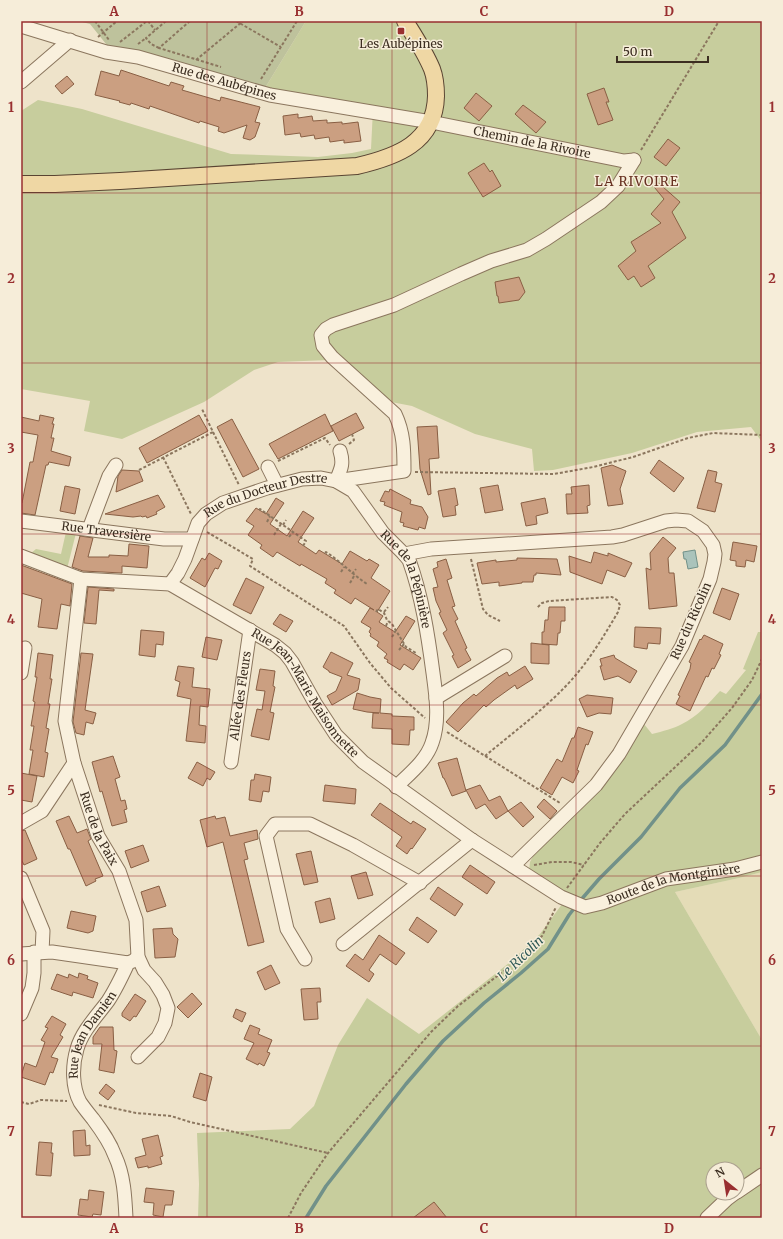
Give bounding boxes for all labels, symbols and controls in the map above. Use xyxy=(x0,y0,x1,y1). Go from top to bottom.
text: A xyxy=(108,3,119,20)
text: B xyxy=(294,3,304,20)
text: C xyxy=(480,3,489,20)
text: D xyxy=(664,3,674,20)
marker: Les Aubépines xyxy=(396,26,406,36)
place label: Les Aubépines xyxy=(359,36,443,51)
scale bar xyxy=(617,38,708,64)
text: 50 m xyxy=(623,44,652,59)
street label: Rue des Aubépines xyxy=(170,59,278,103)
text: 1 xyxy=(8,99,14,116)
text: 1 xyxy=(769,99,775,116)
street label: Chemin de la Rivoire xyxy=(472,123,592,161)
district label: LA RIVOIRE xyxy=(595,173,679,190)
text: 2 xyxy=(7,270,15,287)
text: 2 xyxy=(768,270,776,287)
text: 3 xyxy=(7,440,15,457)
text: 3 xyxy=(768,440,776,457)
street label: Rue du Docteur Destre xyxy=(201,470,329,521)
street label: Rue Traversière xyxy=(61,518,152,544)
street label: Rue de la Pépinière xyxy=(377,527,434,629)
street label: Rue du Ricolin xyxy=(667,580,714,662)
text: 4 xyxy=(7,611,16,628)
text: 4 xyxy=(768,611,777,628)
street label: Rue Jean-Marie Maisonnette xyxy=(249,625,362,760)
street label: Allée des Fleurs xyxy=(226,650,254,742)
text: 5 xyxy=(7,782,15,799)
text: 5 xyxy=(768,782,776,799)
street label: Rue de la Paix xyxy=(77,789,122,869)
street label: Route de la Montginière xyxy=(604,860,742,908)
water label: Le Ricolin xyxy=(494,932,547,985)
text: 6 xyxy=(7,952,15,969)
text: 6 xyxy=(768,952,776,969)
street label: Rue Jean Damien xyxy=(65,988,119,1079)
text: 7 xyxy=(7,1123,15,1140)
text: 7 xyxy=(768,1123,776,1140)
north arrow xyxy=(705,1161,745,1201)
text: N xyxy=(713,1164,728,1181)
text: A xyxy=(108,1220,119,1237)
text: B xyxy=(294,1220,304,1237)
text: C xyxy=(480,1220,489,1237)
text: D xyxy=(664,1220,674,1237)

